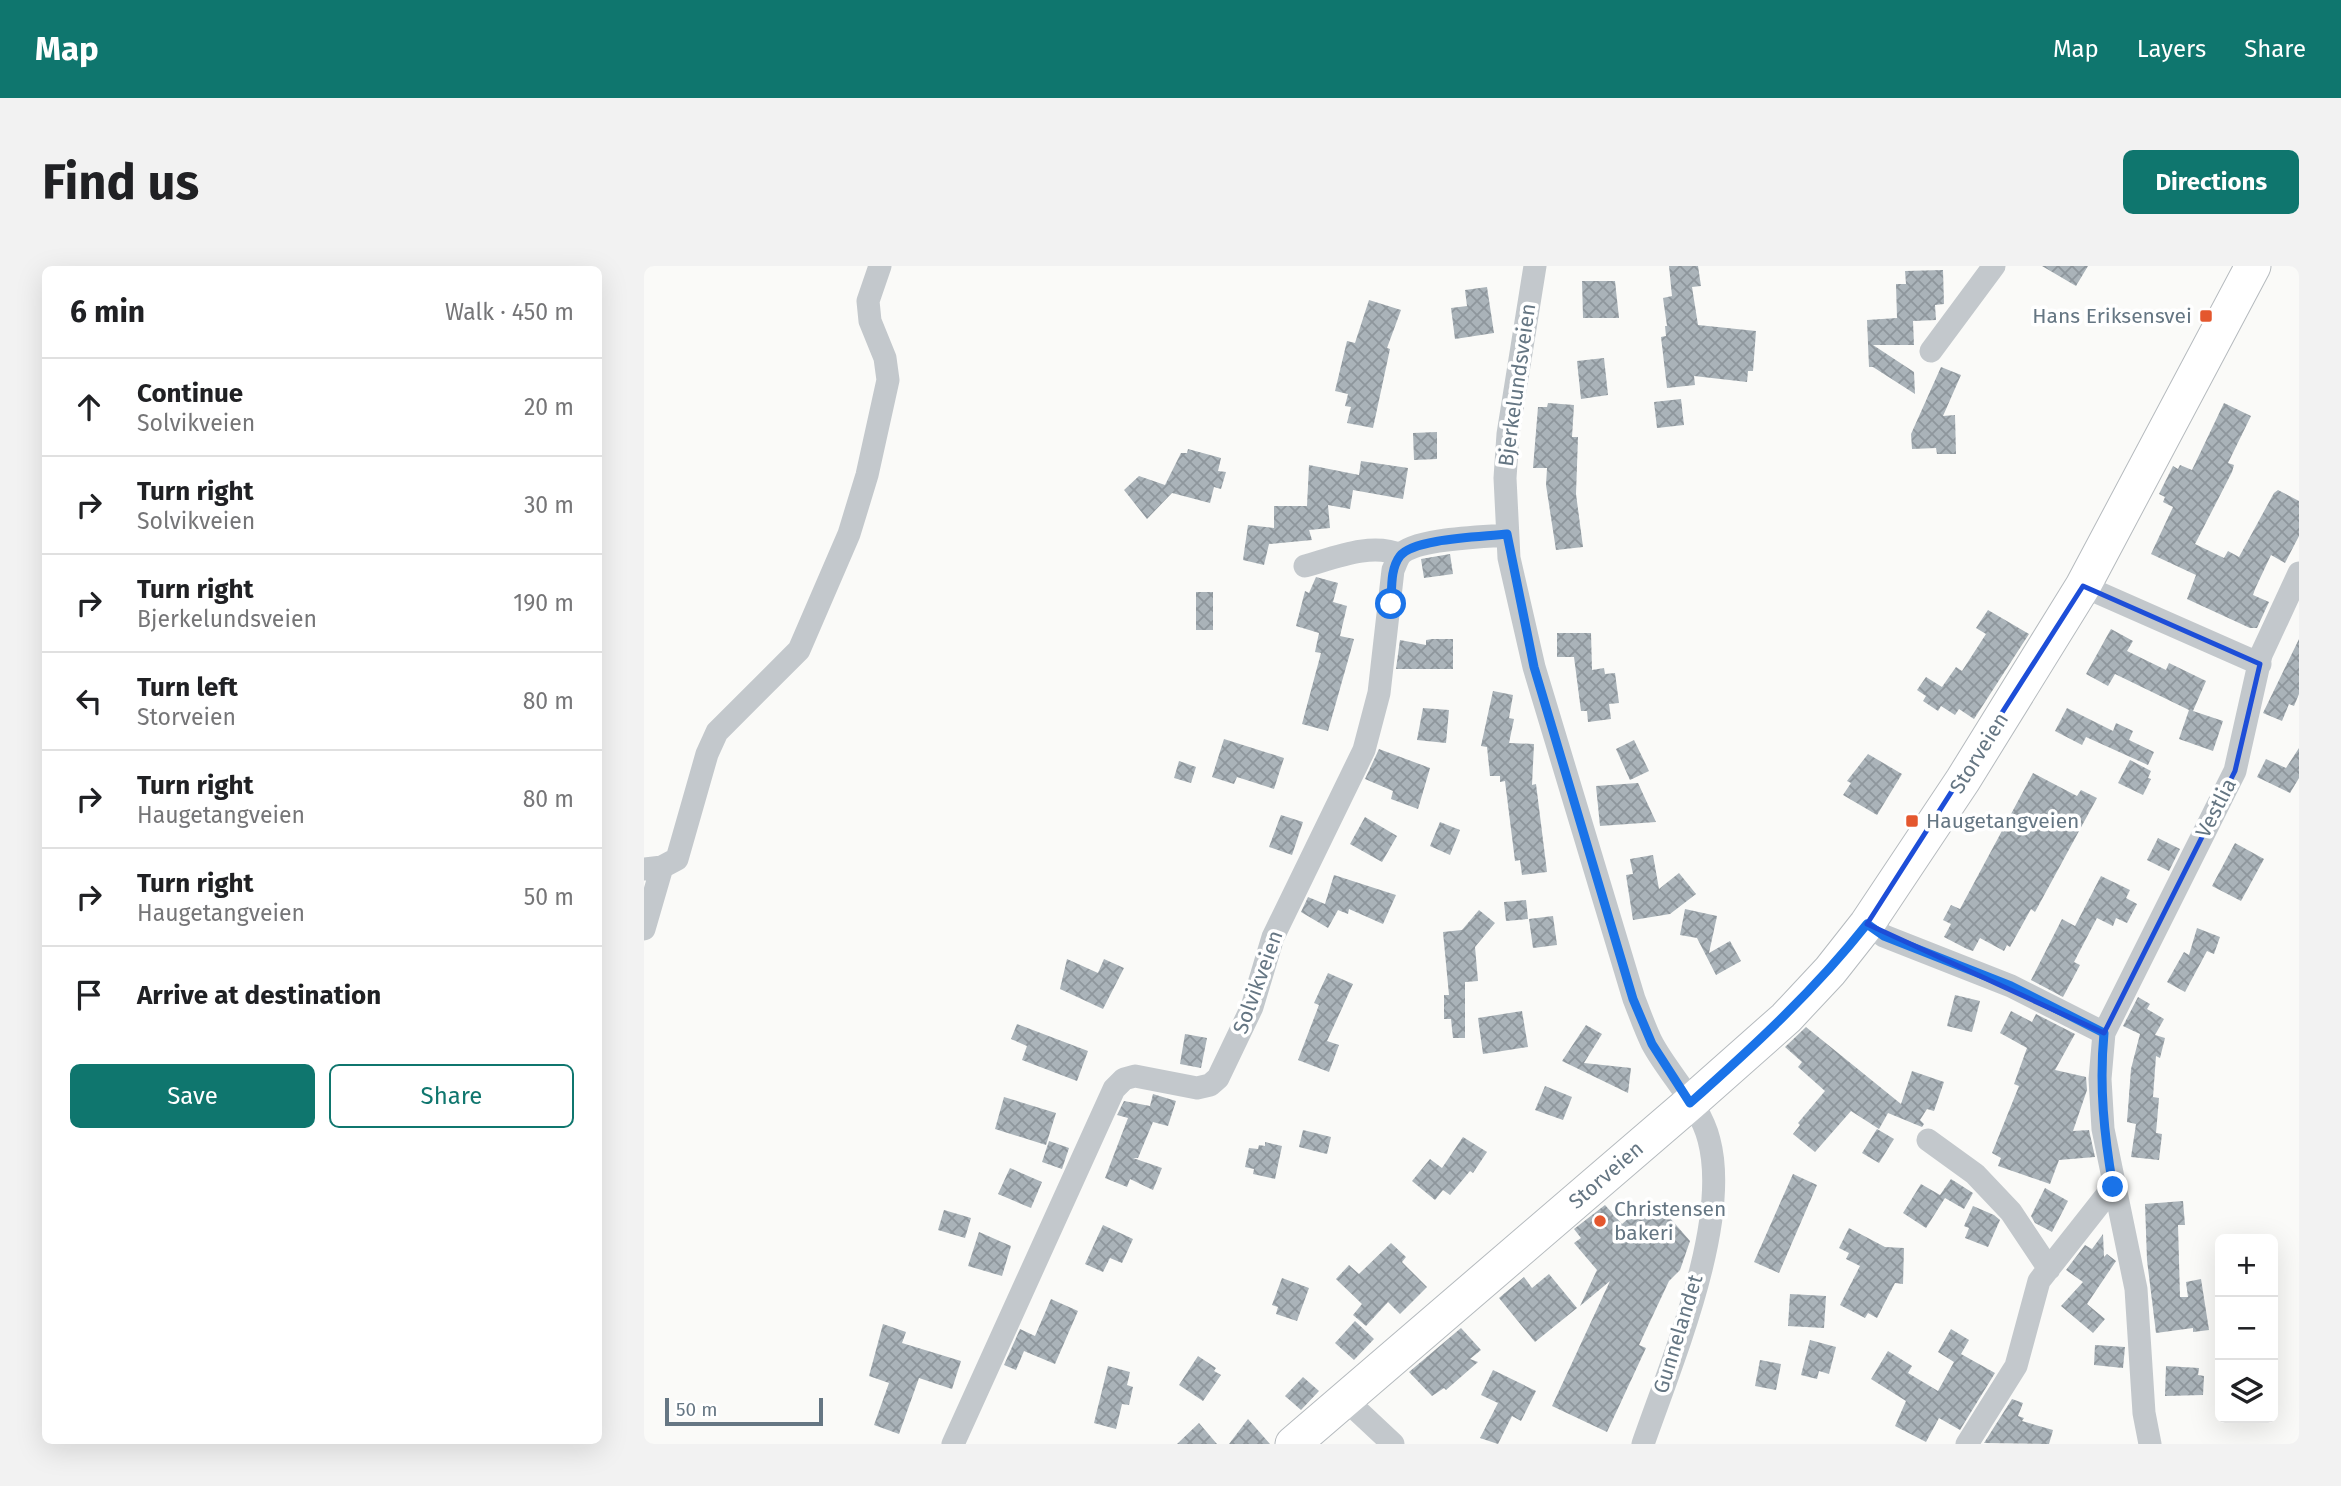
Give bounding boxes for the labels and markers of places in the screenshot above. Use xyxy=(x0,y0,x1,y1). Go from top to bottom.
place label: Hans Eriksensvei xyxy=(2032,303,2192,329)
marker: Hans Eriksensvei xyxy=(2198,308,2214,324)
place label: Haugetangveien xyxy=(1926,808,2079,834)
marker: Haugetangveien xyxy=(1904,813,1920,829)
place label: Christensen bakeri xyxy=(1614,1196,1726,1246)
marker: Christensen bakeri xyxy=(1592,1213,1608,1229)

